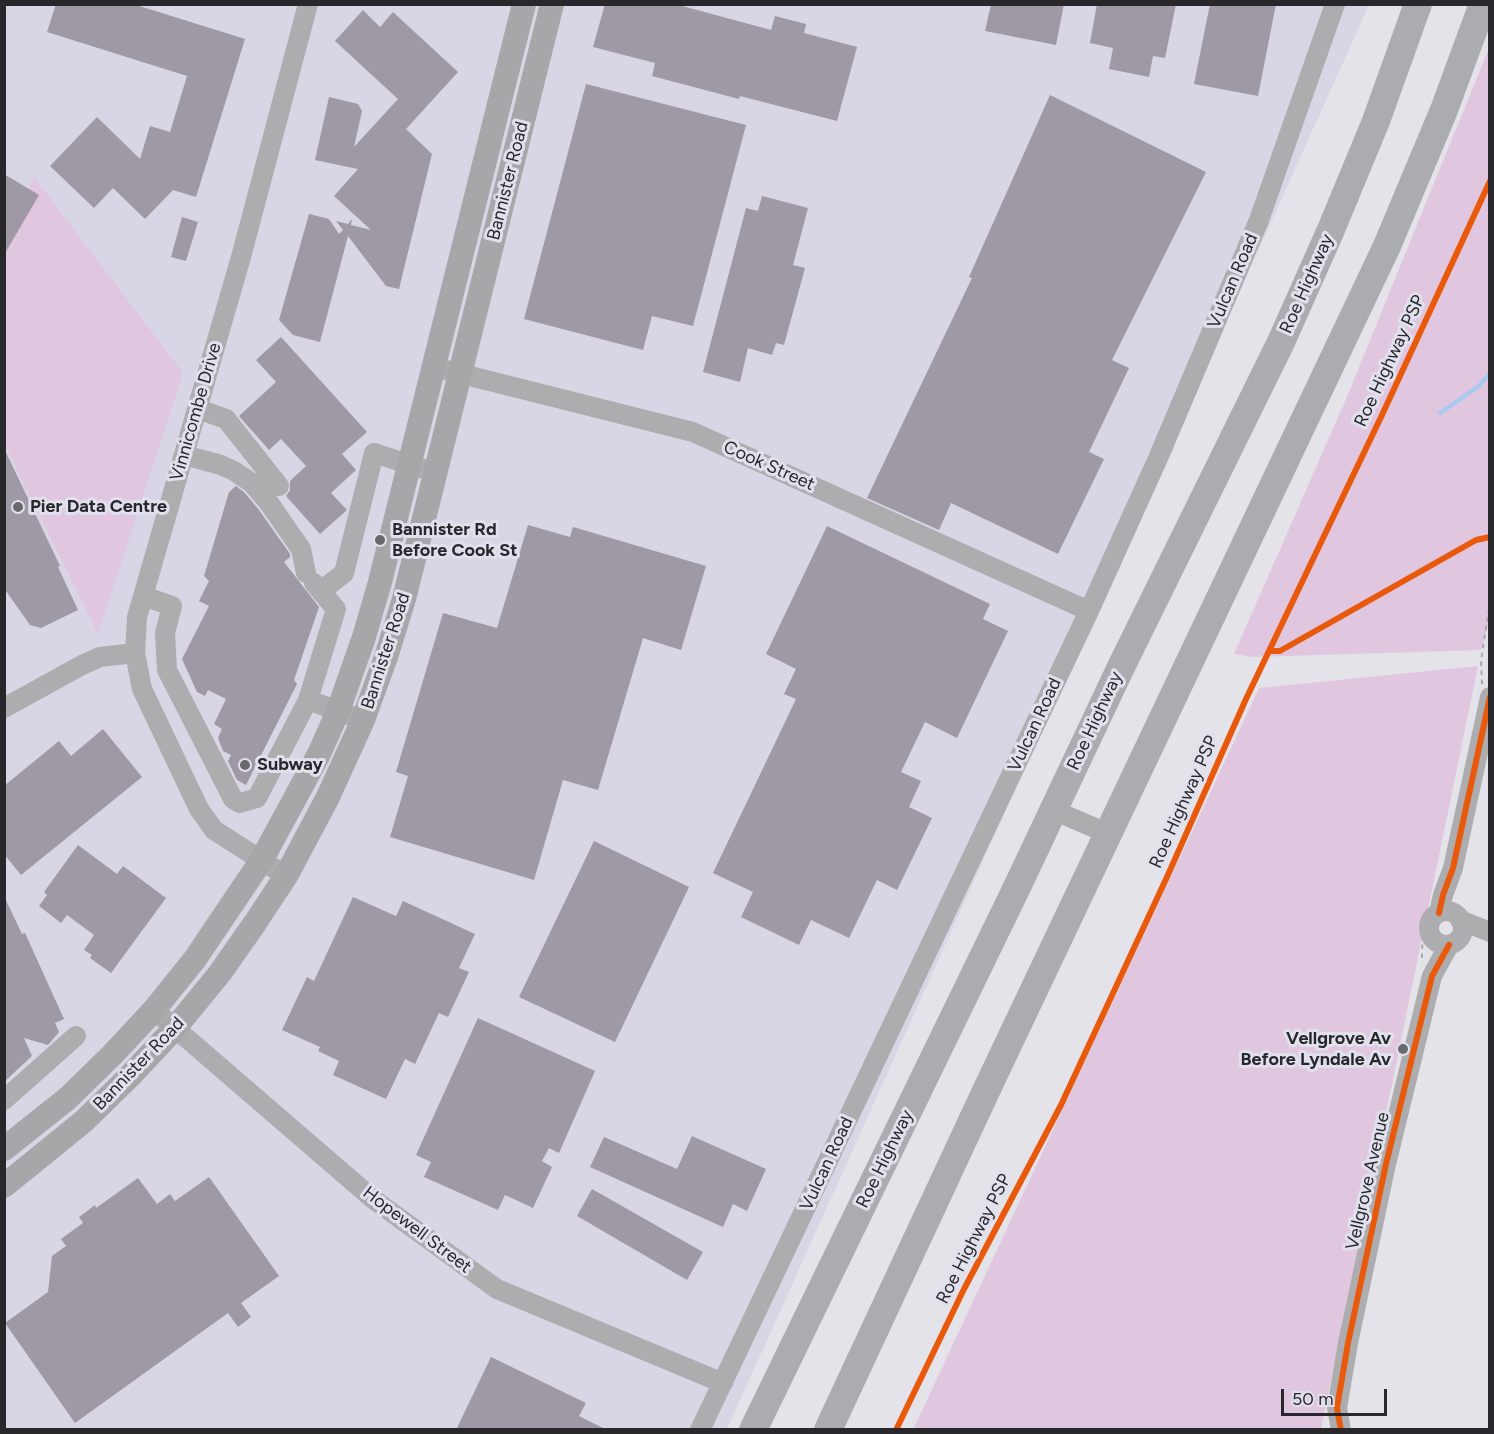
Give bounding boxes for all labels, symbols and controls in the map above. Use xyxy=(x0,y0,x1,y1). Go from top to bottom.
street label: Bannister Road xyxy=(483,119,533,243)
street label: Vulcan Road xyxy=(1203,230,1263,332)
street label: Roe Highway xyxy=(1275,231,1339,337)
street label: Roe Highway PSP xyxy=(1350,292,1430,430)
street label: Vinnicombe Drive xyxy=(166,340,226,484)
street label: Cook Street xyxy=(720,436,818,496)
place label: Pier Data Centre xyxy=(30,496,167,518)
marker: Pier Data Centre xyxy=(11,500,25,514)
place label: Bannister Rd Before Cook St xyxy=(392,519,517,562)
marker: Bannister Rd Before Cook St xyxy=(373,533,387,547)
street label: Bannister Road xyxy=(357,590,415,712)
street label: Roe Highway xyxy=(1063,668,1127,774)
street label: Vulcan Road xyxy=(1004,675,1066,775)
street label: Roe Highway PSP xyxy=(1145,732,1223,872)
place label: Subway xyxy=(257,754,323,776)
marker: Subway xyxy=(238,758,252,772)
street label: Bannister Road xyxy=(89,1013,189,1115)
place label: Vellgrove Av Before Lyndale Av xyxy=(1241,1028,1391,1070)
marker: Vellgrove Av Before Lyndale Av xyxy=(1396,1042,1410,1056)
street label: Roe Highway xyxy=(852,1106,918,1212)
street label: Vellgrove Avenue xyxy=(1342,1110,1394,1252)
street label: Vulcan Road xyxy=(796,1114,858,1214)
street label: Roe Highway PSP xyxy=(932,1170,1016,1308)
street label: Hopewell Street xyxy=(358,1182,476,1278)
scale bar xyxy=(1284,1377,1390,1415)
text: 50 m xyxy=(1292,1388,1334,1410)

